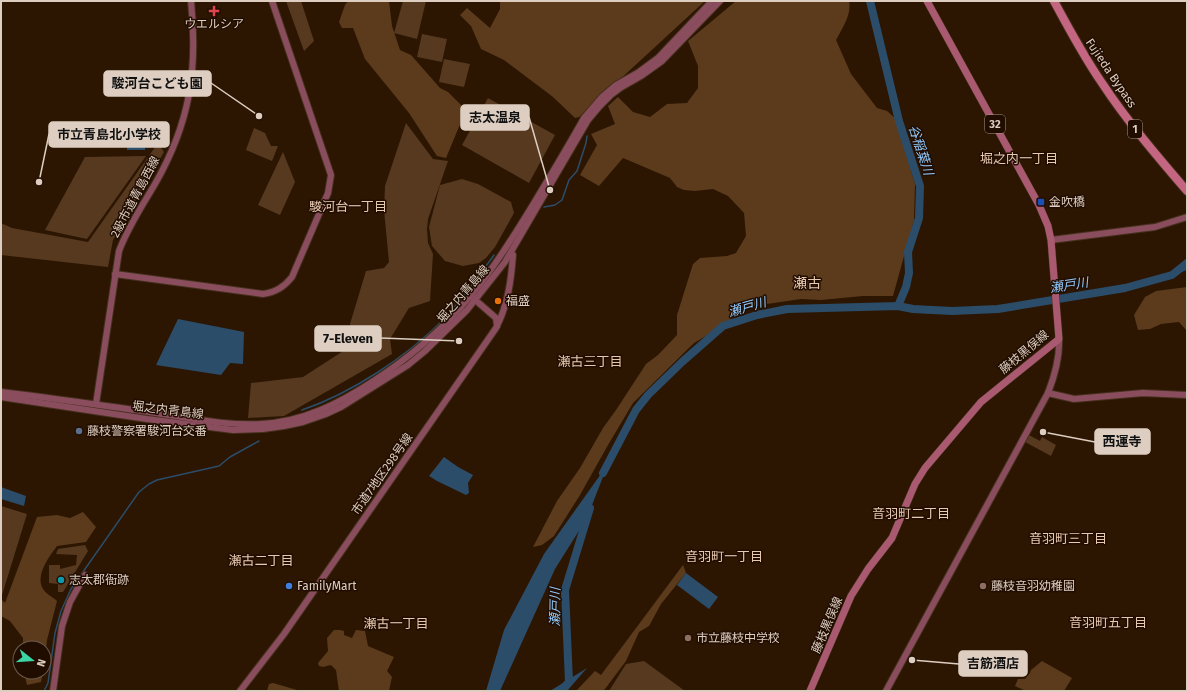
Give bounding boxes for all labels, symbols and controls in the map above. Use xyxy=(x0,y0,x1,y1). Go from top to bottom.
marker: ウエルシア xyxy=(209,6,219,16)
place label: ウエルシア xyxy=(184,17,244,31)
street label: Fujieda Bypass xyxy=(1083,36,1139,111)
callout: 駿河台こども園 xyxy=(104,71,211,96)
text: 駿河台こども園 xyxy=(111,76,203,91)
callout: 志太温泉 xyxy=(461,105,529,130)
text: 志太温泉 xyxy=(469,110,521,125)
road number: 32 xyxy=(985,115,1005,133)
road number: 1 xyxy=(1128,120,1142,138)
callout: 市立青島北小学校 xyxy=(49,122,169,147)
water label: 谷稲葉川 xyxy=(906,123,937,179)
text: 市立青島北小学校 xyxy=(57,127,161,142)
district label: 堀之内一丁目 xyxy=(980,151,1058,166)
street label: 2級市道青島西線 xyxy=(108,154,162,240)
place label: 金吹橋 xyxy=(1049,195,1085,209)
marker: 金吹橋 xyxy=(1036,197,1046,207)
district label: 駿河台一丁目 xyxy=(309,199,387,214)
street label: 堀之内青島線 xyxy=(434,262,492,326)
water label: 瀬戸川 xyxy=(1049,274,1091,295)
district label: 瀬古 xyxy=(793,275,821,292)
place label: 福盛 xyxy=(506,294,530,308)
water label: 瀬戸川 xyxy=(726,294,770,320)
marker: 福盛 xyxy=(493,296,503,306)
callout: 7-Eleven xyxy=(315,326,381,351)
street label: 藤枝黒俣線 xyxy=(997,327,1051,377)
text: 7-Eleven xyxy=(323,331,373,346)
district label: 瀬古三丁目 xyxy=(557,354,623,369)
street label: 堀之内青島線 xyxy=(131,399,205,421)
place label: 藤枝警察署駿河台交番 xyxy=(87,424,207,438)
marker: 藤枝警察署駿河台交番 xyxy=(74,426,84,436)
callout: 西運寺 xyxy=(1095,429,1150,454)
street label: 市道7地区298号線 xyxy=(349,431,415,517)
text: 西運寺 xyxy=(1102,434,1142,449)
district label: 音羽町二丁目 xyxy=(872,506,950,521)
district label: 音羽町三丁目 xyxy=(1029,531,1107,546)
district label: 音羽町一丁目 xyxy=(685,549,763,564)
district label: 瀬古二丁目 xyxy=(228,553,294,568)
place label: 志太郡衙跡 xyxy=(69,573,129,587)
marker: 志太郡衙跡 xyxy=(56,575,66,585)
place label: FamilyMart xyxy=(297,579,357,593)
place label: 藤枝音羽幼稚園 xyxy=(991,579,1075,593)
marker: FamilyMart xyxy=(284,581,294,591)
marker: 藤枝音羽幼稚園 xyxy=(978,581,988,591)
water label: 瀬戸川 xyxy=(547,585,563,627)
street label: 藤枝黒俣線 xyxy=(809,595,845,655)
district label: 音羽町五丁目 xyxy=(1069,615,1147,630)
district label: 瀬古一丁目 xyxy=(363,616,429,631)
place label: 市立藤枝中学校 xyxy=(696,631,780,645)
marker: 市立藤枝中学校 xyxy=(683,633,693,643)
north arrow xyxy=(12,640,52,680)
callout: 吉筋酒店 xyxy=(959,651,1027,676)
text: 吉筋酒店 xyxy=(967,656,1019,671)
text: N xyxy=(34,657,48,668)

